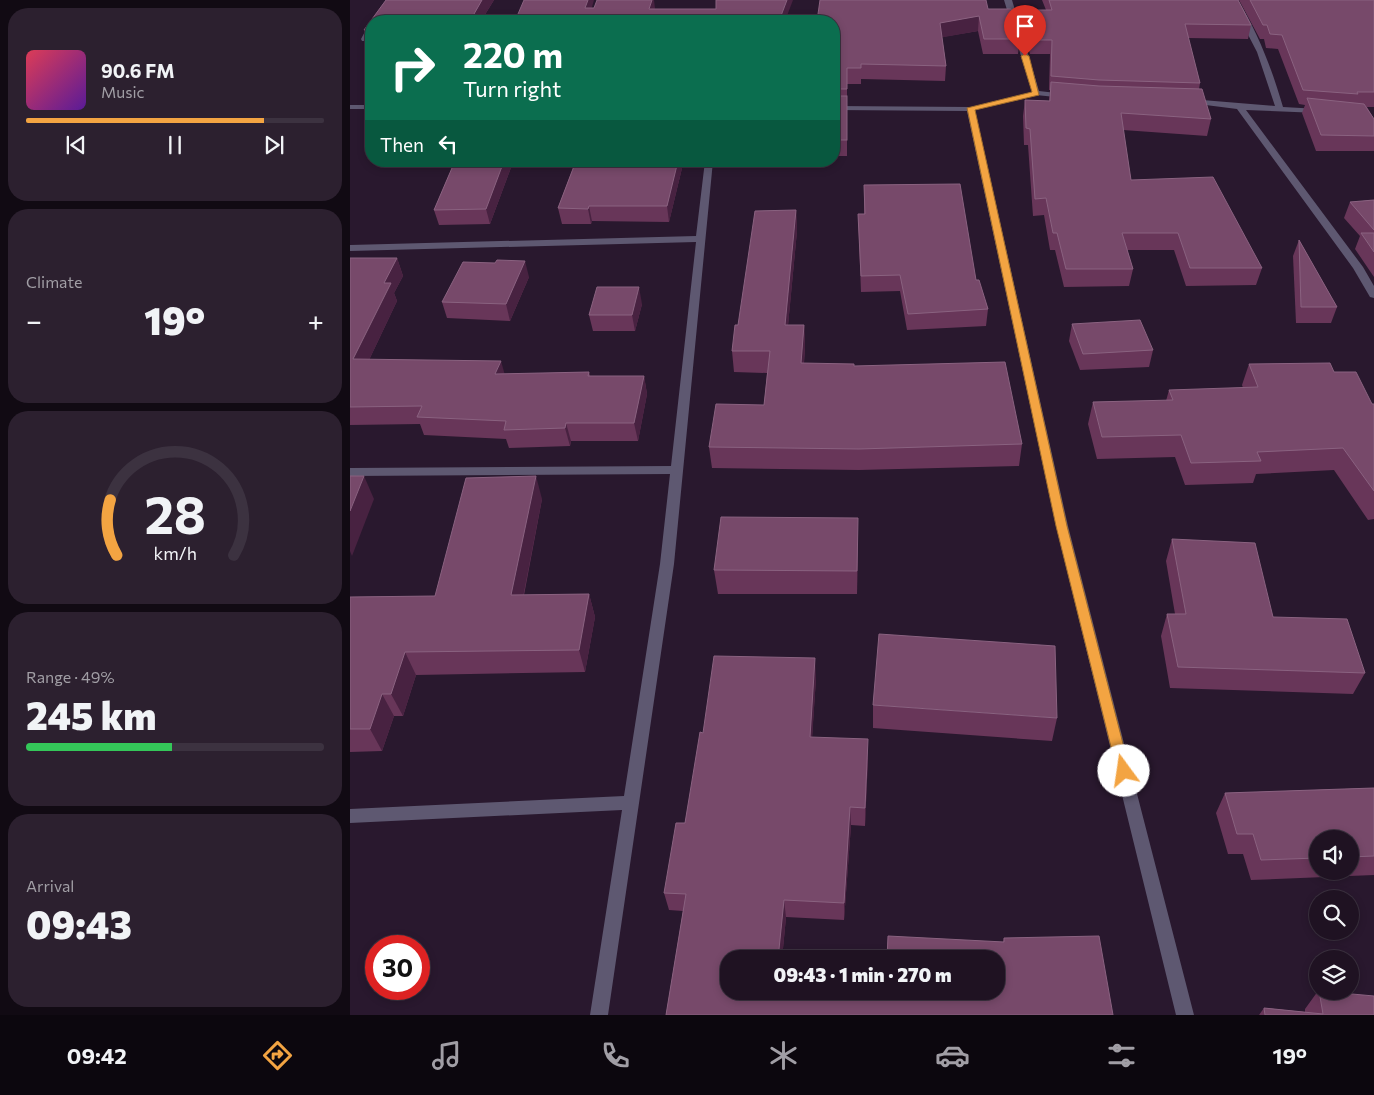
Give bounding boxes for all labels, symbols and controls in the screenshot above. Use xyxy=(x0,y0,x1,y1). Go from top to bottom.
pin xyxy=(1004,5,1046,56)
icon: arrive xyxy=(1011,12,1039,40)
text: 220 m xyxy=(463,32,563,75)
icon: right xyxy=(380,35,445,100)
text: 90.6 FM xyxy=(101,59,174,82)
text: Turn right xyxy=(463,75,561,102)
text: Music xyxy=(101,82,145,101)
icon: left xyxy=(434,130,462,158)
icon: previous xyxy=(62,131,90,159)
icon: pause xyxy=(161,131,189,159)
icon: next xyxy=(260,131,288,159)
text: Then xyxy=(380,133,424,156)
text: Climate xyxy=(26,272,82,291)
text: 19° xyxy=(144,296,205,343)
text: − xyxy=(26,303,42,337)
text: + xyxy=(308,303,324,337)
text: 28 xyxy=(144,481,206,545)
text: km/h xyxy=(153,542,197,564)
text: Range · 49% xyxy=(26,667,114,686)
text: 245 km xyxy=(26,691,156,738)
position arrow xyxy=(1097,744,1149,796)
map controls xyxy=(1309,830,1359,1000)
button: sound xyxy=(1309,830,1359,880)
text: Arrival xyxy=(26,876,74,895)
button: search xyxy=(1309,890,1359,940)
text: 09:43 xyxy=(26,900,132,947)
speed limit sign: 30 xyxy=(365,935,430,1000)
button: layers xyxy=(1309,950,1359,1000)
text: 09:43 · 1 min · 270 m xyxy=(774,963,951,986)
icon: directions xyxy=(260,1038,295,1073)
icon: music xyxy=(429,1038,464,1073)
icon: phone xyxy=(598,1038,633,1073)
icon: climate xyxy=(766,1038,801,1073)
icon: car xyxy=(935,1038,970,1073)
icon: filters xyxy=(1104,1038,1139,1073)
text: 09:42 xyxy=(67,1042,127,1069)
text: 19° xyxy=(1273,1042,1307,1069)

